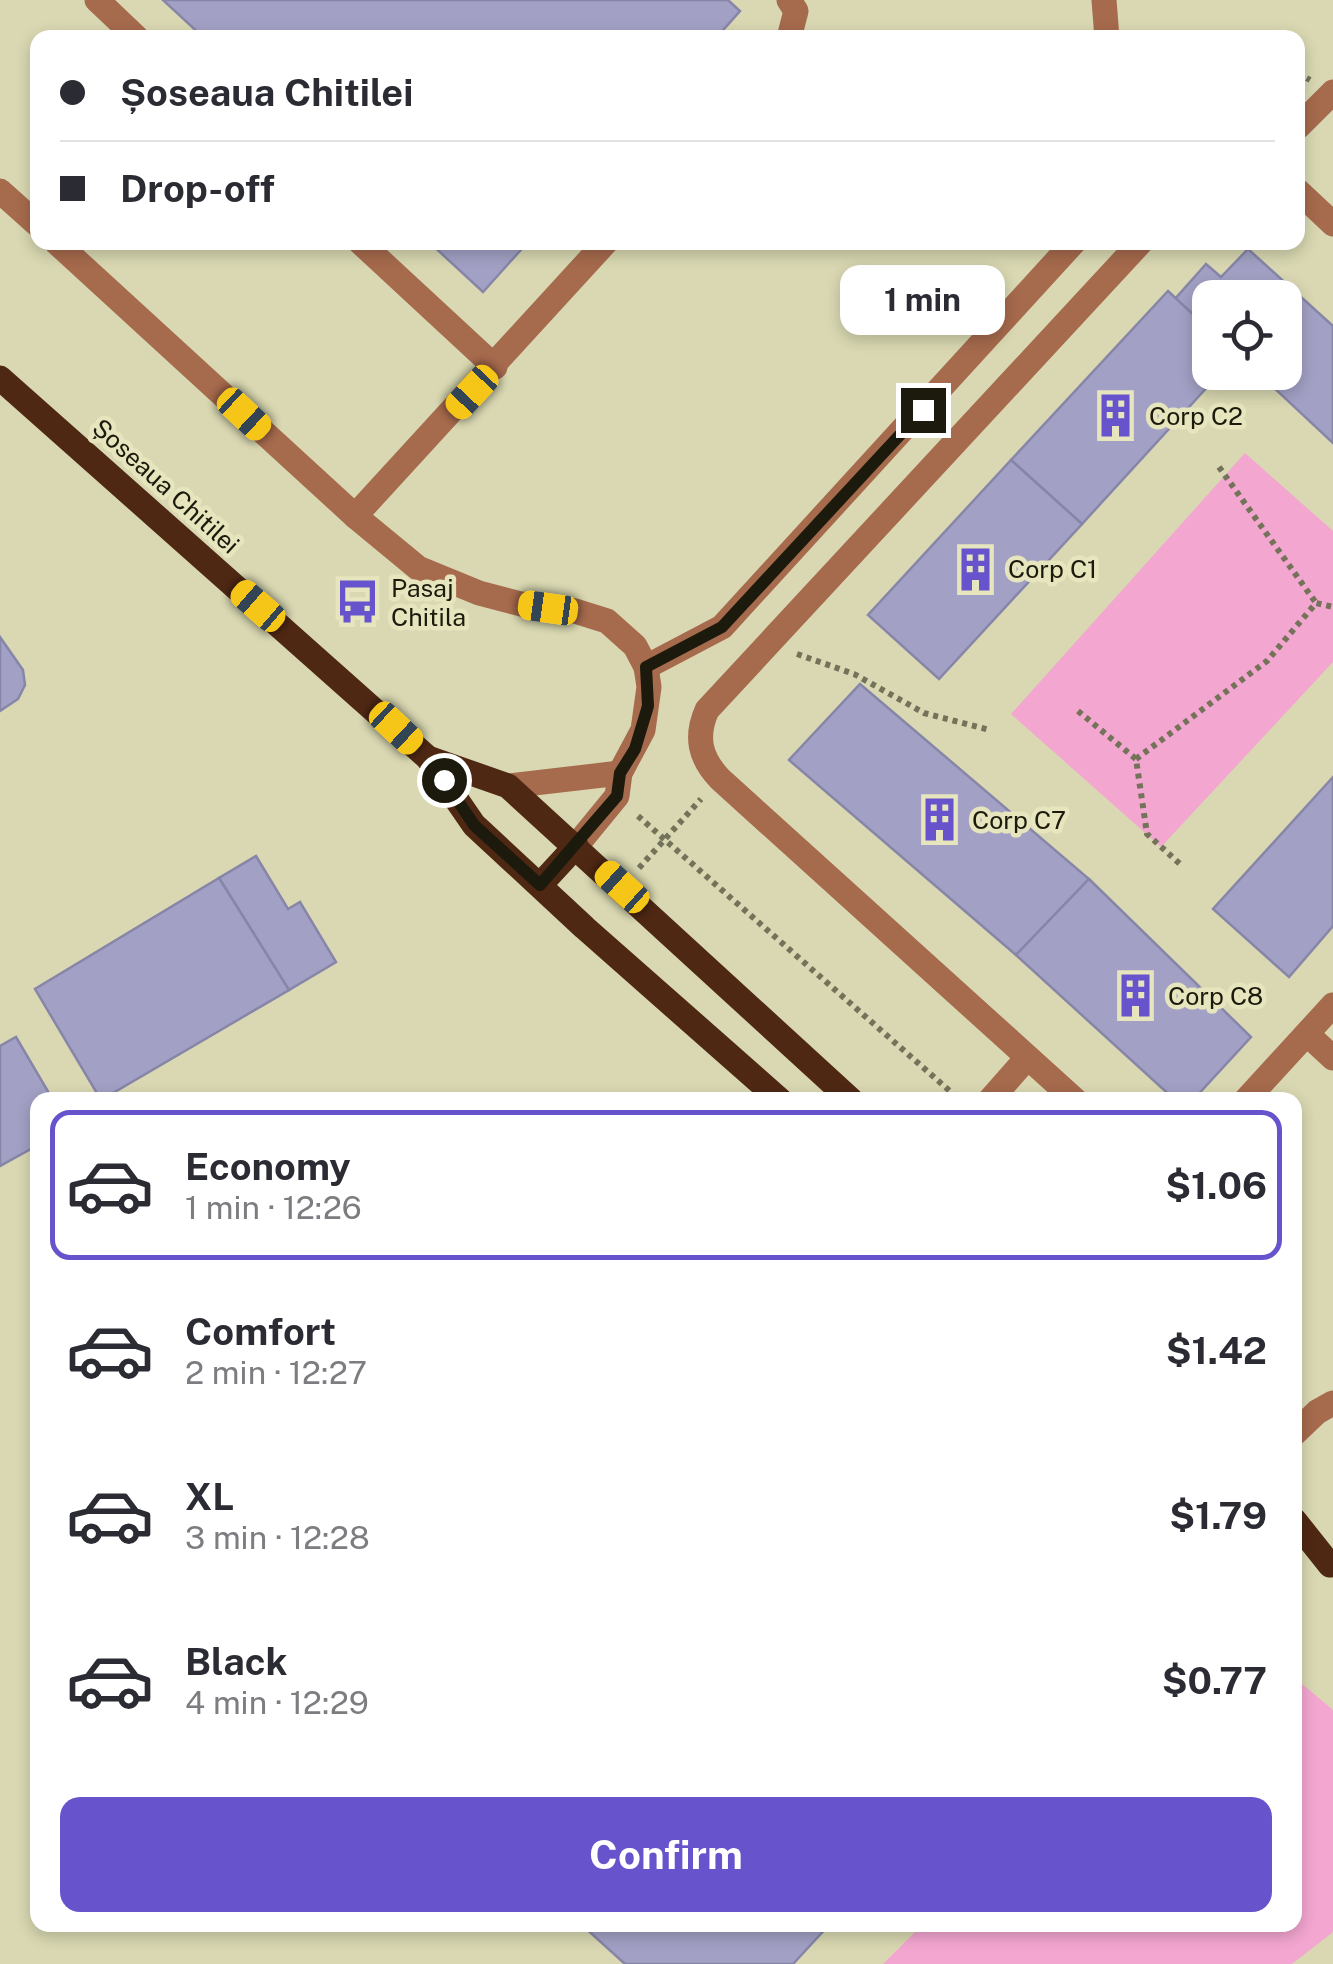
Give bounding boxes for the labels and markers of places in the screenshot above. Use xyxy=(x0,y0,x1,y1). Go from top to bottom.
building icon: Corp C2 xyxy=(1092,392,1140,440)
place label: Corp C2 xyxy=(1149,401,1243,431)
building icon: Corp C1 xyxy=(951,545,999,593)
place label: Corp C1 xyxy=(1008,554,1097,584)
place label: Pasaj Chitila xyxy=(391,573,466,632)
bus stop icon: Pasaj Chitila xyxy=(334,578,382,626)
building icon: Corp C7 xyxy=(915,796,963,844)
place label: Corp C7 xyxy=(972,805,1066,835)
building icon: Corp C8 xyxy=(1111,972,1159,1020)
place label: Corp C8 xyxy=(1168,981,1263,1011)

